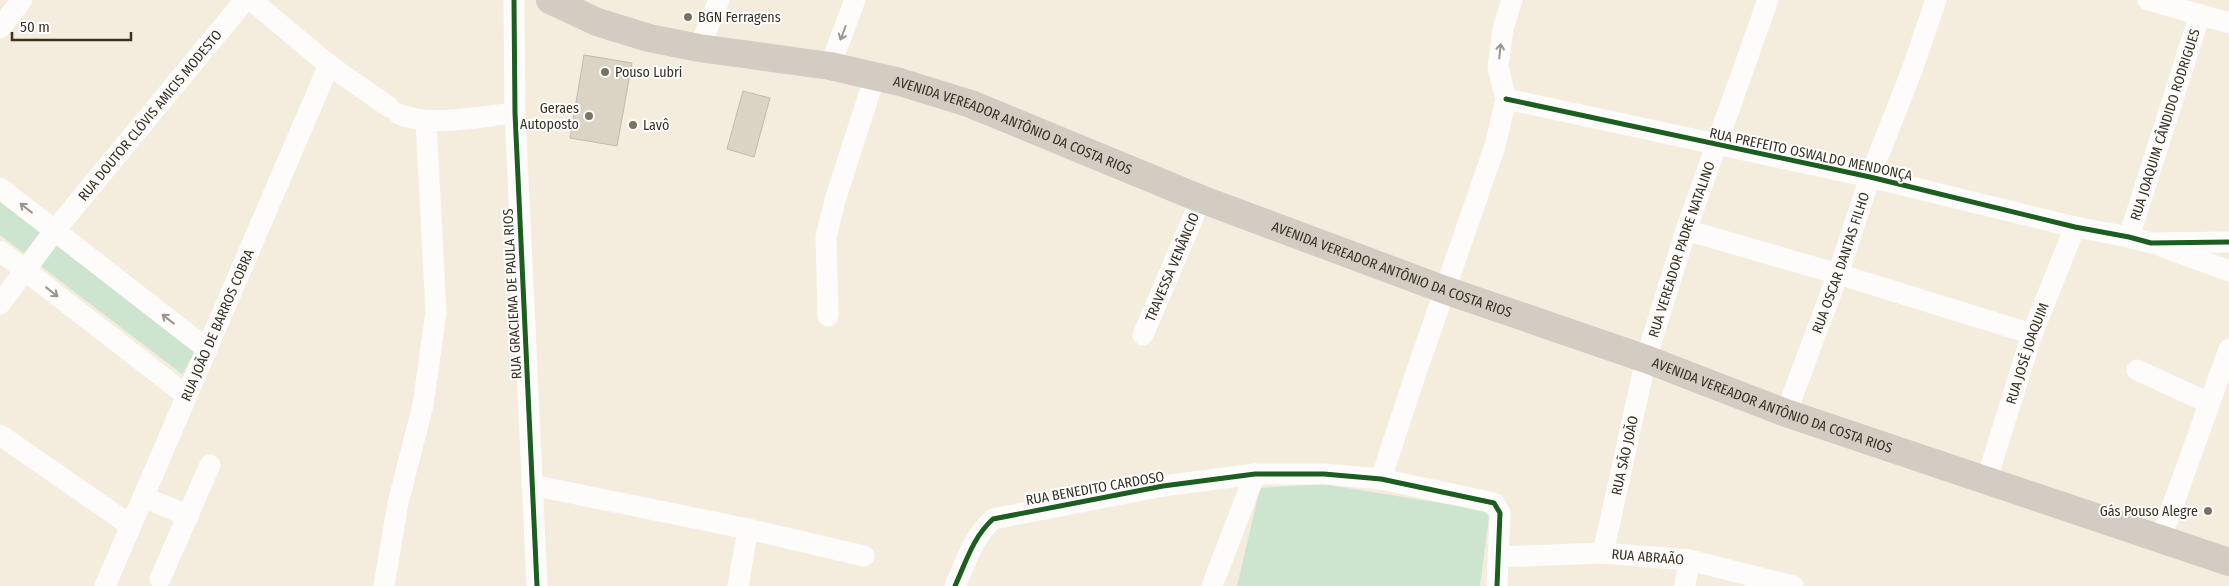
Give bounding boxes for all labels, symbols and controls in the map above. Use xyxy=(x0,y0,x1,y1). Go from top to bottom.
place label: BGN Ferragens xyxy=(698,9,781,26)
scale bar xyxy=(12,10,131,42)
marker: BGN Ferragens xyxy=(682,11,694,23)
text: 50 m xyxy=(20,18,50,36)
one-way arrow xyxy=(837,25,847,40)
street label: RUA DOUTOR CLÓVIS AMICIS MODESTO xyxy=(75,27,226,204)
street label: RUA JOAQUIM CÂNDIDO RODRIGUES xyxy=(2127,27,2204,223)
one-way arrow xyxy=(1495,43,1505,59)
place label: Pouso Lubri xyxy=(615,64,682,81)
marker: Pouso Lubri xyxy=(599,66,611,78)
street label: AVENIDA VEREADOR ANTÔNIO DA COSTA RIOS xyxy=(892,73,1134,179)
place label: Geraes Autoposto xyxy=(520,100,579,133)
marker: Geraes Autoposto xyxy=(583,110,595,122)
place label: Lavô xyxy=(643,117,669,134)
marker: Lavô xyxy=(627,119,639,131)
street label: RUA PREFEITO OSWALDO MENDONÇA xyxy=(1708,125,1915,184)
street label: RUA VEREADOR PADRE NATALINO xyxy=(1645,159,1719,340)
street label: RUA OSCAR DANTAS FILHO xyxy=(1809,190,1873,336)
one-way arrow xyxy=(20,203,33,214)
street label: RUA GRACIEMA DE PAULA RIOS xyxy=(500,208,525,380)
street label: TRAVESSA VENÂNCIO xyxy=(1142,210,1203,324)
street label: AVENIDA VEREADOR ANTÔNIO DA COSTA RIOS xyxy=(1269,218,1514,321)
street label: RUA JOÃO DE BARROS COBRA xyxy=(178,246,258,404)
one-way arrow xyxy=(45,287,59,297)
street label: RUA JOSÉ JOAQUIM xyxy=(2003,300,2053,406)
one-way arrow xyxy=(161,314,175,324)
street label: AVENIDA VEREADOR ANTÔNIO DA COSTA RIOS xyxy=(1650,354,1894,457)
street label: RUA SÃO JOÃO xyxy=(1608,414,1642,497)
street label: RUA BENEDITO CARDOSO xyxy=(1025,468,1166,509)
place label: Gás Pouso Alegre xyxy=(2100,503,2198,520)
marker: Gás Pouso Alegre xyxy=(2202,505,2214,517)
street label: RUA ABRAÃO xyxy=(1611,546,1685,569)

